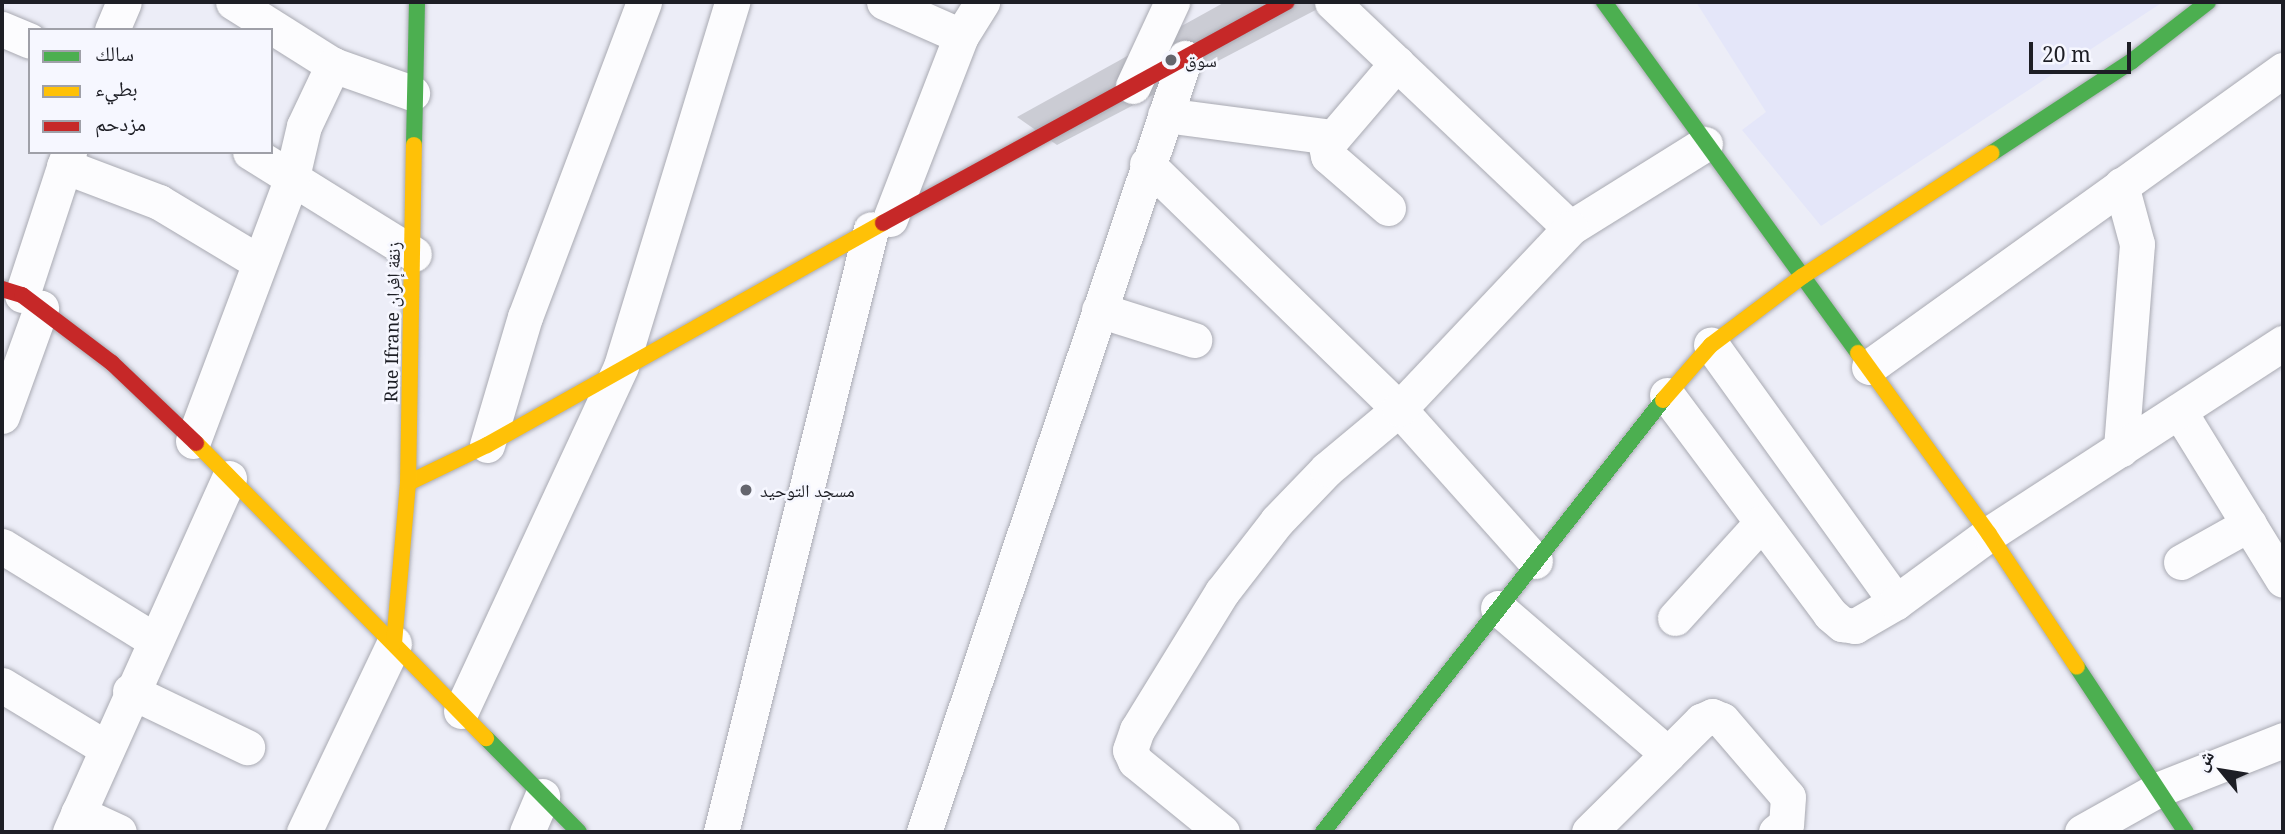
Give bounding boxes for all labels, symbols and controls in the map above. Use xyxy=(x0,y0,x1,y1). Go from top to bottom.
legend xyxy=(28,28,273,154)
scale bar xyxy=(2033,28,2134,72)
text: سالك xyxy=(95,39,134,67)
text: 20 m xyxy=(2042,40,2091,68)
place label: سوق xyxy=(1185,49,1217,71)
marker: سوق xyxy=(1163,52,1179,68)
text: بطيء xyxy=(95,74,138,102)
text: مزدحم xyxy=(95,109,146,137)
street label: Rue Ifrane زنقة إفران xyxy=(380,242,404,402)
place label: مسجد التوحيد xyxy=(760,479,855,501)
marker: مسجد التوحيد xyxy=(738,482,754,498)
north arrow xyxy=(2187,736,2257,806)
text: ش xyxy=(2188,745,2220,776)

